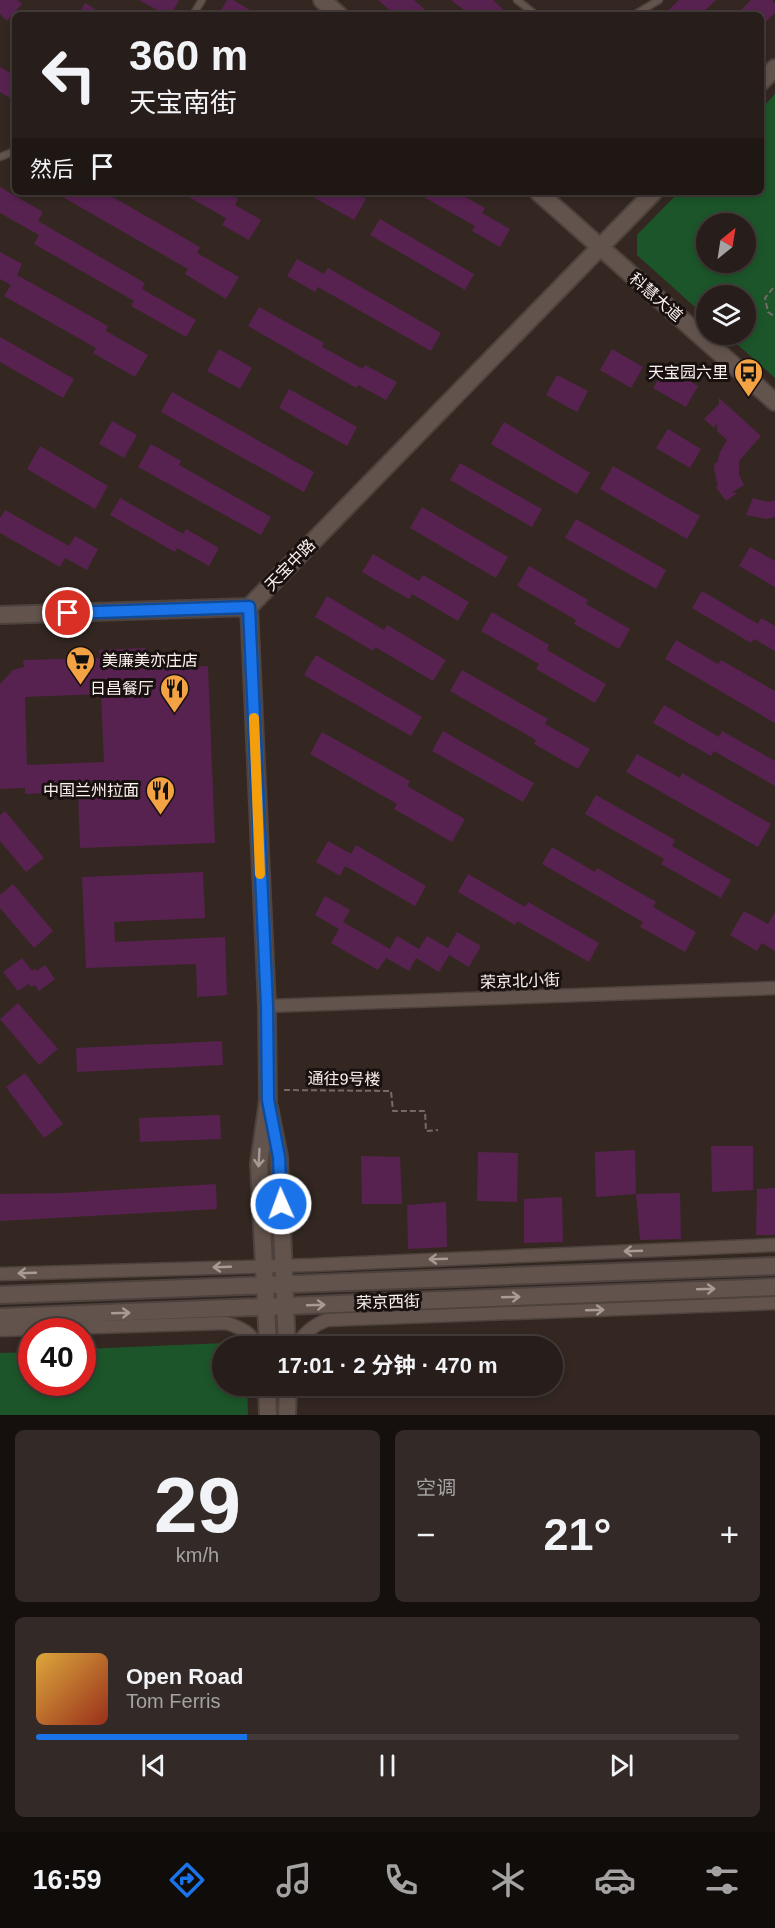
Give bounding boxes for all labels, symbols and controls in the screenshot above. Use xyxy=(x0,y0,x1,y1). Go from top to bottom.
text: 360 m xyxy=(129,32,248,79)
icon: left xyxy=(30,36,108,114)
text: 天宝南街 xyxy=(129,88,237,118)
icon: arrive xyxy=(86,150,119,183)
text: 然后 xyxy=(30,157,74,182)
north arrow xyxy=(696,213,756,273)
map controls xyxy=(696,213,756,345)
street label: 科慧大道 xyxy=(626,270,686,324)
button: layers xyxy=(696,285,756,345)
bus stop icon: 天宝园六里 xyxy=(733,356,765,398)
place label: 天宝园六里 xyxy=(648,364,728,381)
street label: 天宝中路 xyxy=(262,536,318,594)
pin xyxy=(42,587,93,638)
icon: arrive xyxy=(51,596,84,629)
supermarket icon: 美廉美亦庄店 xyxy=(65,644,97,686)
place label: 美廉美亦庄店 xyxy=(102,652,198,669)
restaurant icon: 日昌餐厅 xyxy=(159,672,191,714)
place label: 日昌餐厅 xyxy=(90,680,154,697)
restaurant icon: 中国兰州拉面 xyxy=(144,774,176,816)
place label: 中国兰州拉面 xyxy=(43,782,139,799)
street label: 荣京北小街 xyxy=(480,971,560,991)
street label: 通往9号楼 xyxy=(307,1070,381,1088)
one-way arrow xyxy=(254,1148,265,1168)
position arrow xyxy=(249,1172,313,1236)
one-way arrow xyxy=(623,1246,643,1257)
one-way arrow xyxy=(428,1254,448,1265)
one-way arrow xyxy=(212,1261,232,1273)
one-way arrow xyxy=(18,1268,38,1279)
one-way arrow xyxy=(695,1284,715,1295)
street label: 荣京西街 xyxy=(356,1292,420,1312)
one-way arrow xyxy=(501,1292,521,1303)
one-way arrow xyxy=(306,1300,326,1311)
one-way arrow xyxy=(584,1304,604,1315)
one-way arrow xyxy=(111,1307,131,1319)
speed limit sign: 40 xyxy=(18,1318,96,1396)
text: 17:01 · 2 分钟 · 470 m xyxy=(277,1353,498,1378)
text: 29 xyxy=(154,1461,241,1549)
text: 空调 xyxy=(416,1477,456,1499)
text: 21° xyxy=(543,1509,612,1560)
text: − xyxy=(416,1516,435,1553)
text: + xyxy=(720,1516,739,1553)
text: km/h xyxy=(176,1544,219,1566)
text: Open Road xyxy=(126,1664,243,1689)
text: Tom Ferris xyxy=(126,1690,220,1712)
icon: previous xyxy=(137,1749,170,1782)
icon: pause xyxy=(371,1749,404,1782)
icon: next xyxy=(605,1749,638,1782)
icon: directions xyxy=(166,1859,208,1901)
icon: music xyxy=(273,1859,315,1901)
icon: phone xyxy=(380,1859,422,1901)
icon: climate xyxy=(487,1859,529,1901)
icon: car xyxy=(594,1859,636,1901)
icon: filters xyxy=(701,1859,743,1901)
text: 16:59 xyxy=(32,1865,101,1895)

